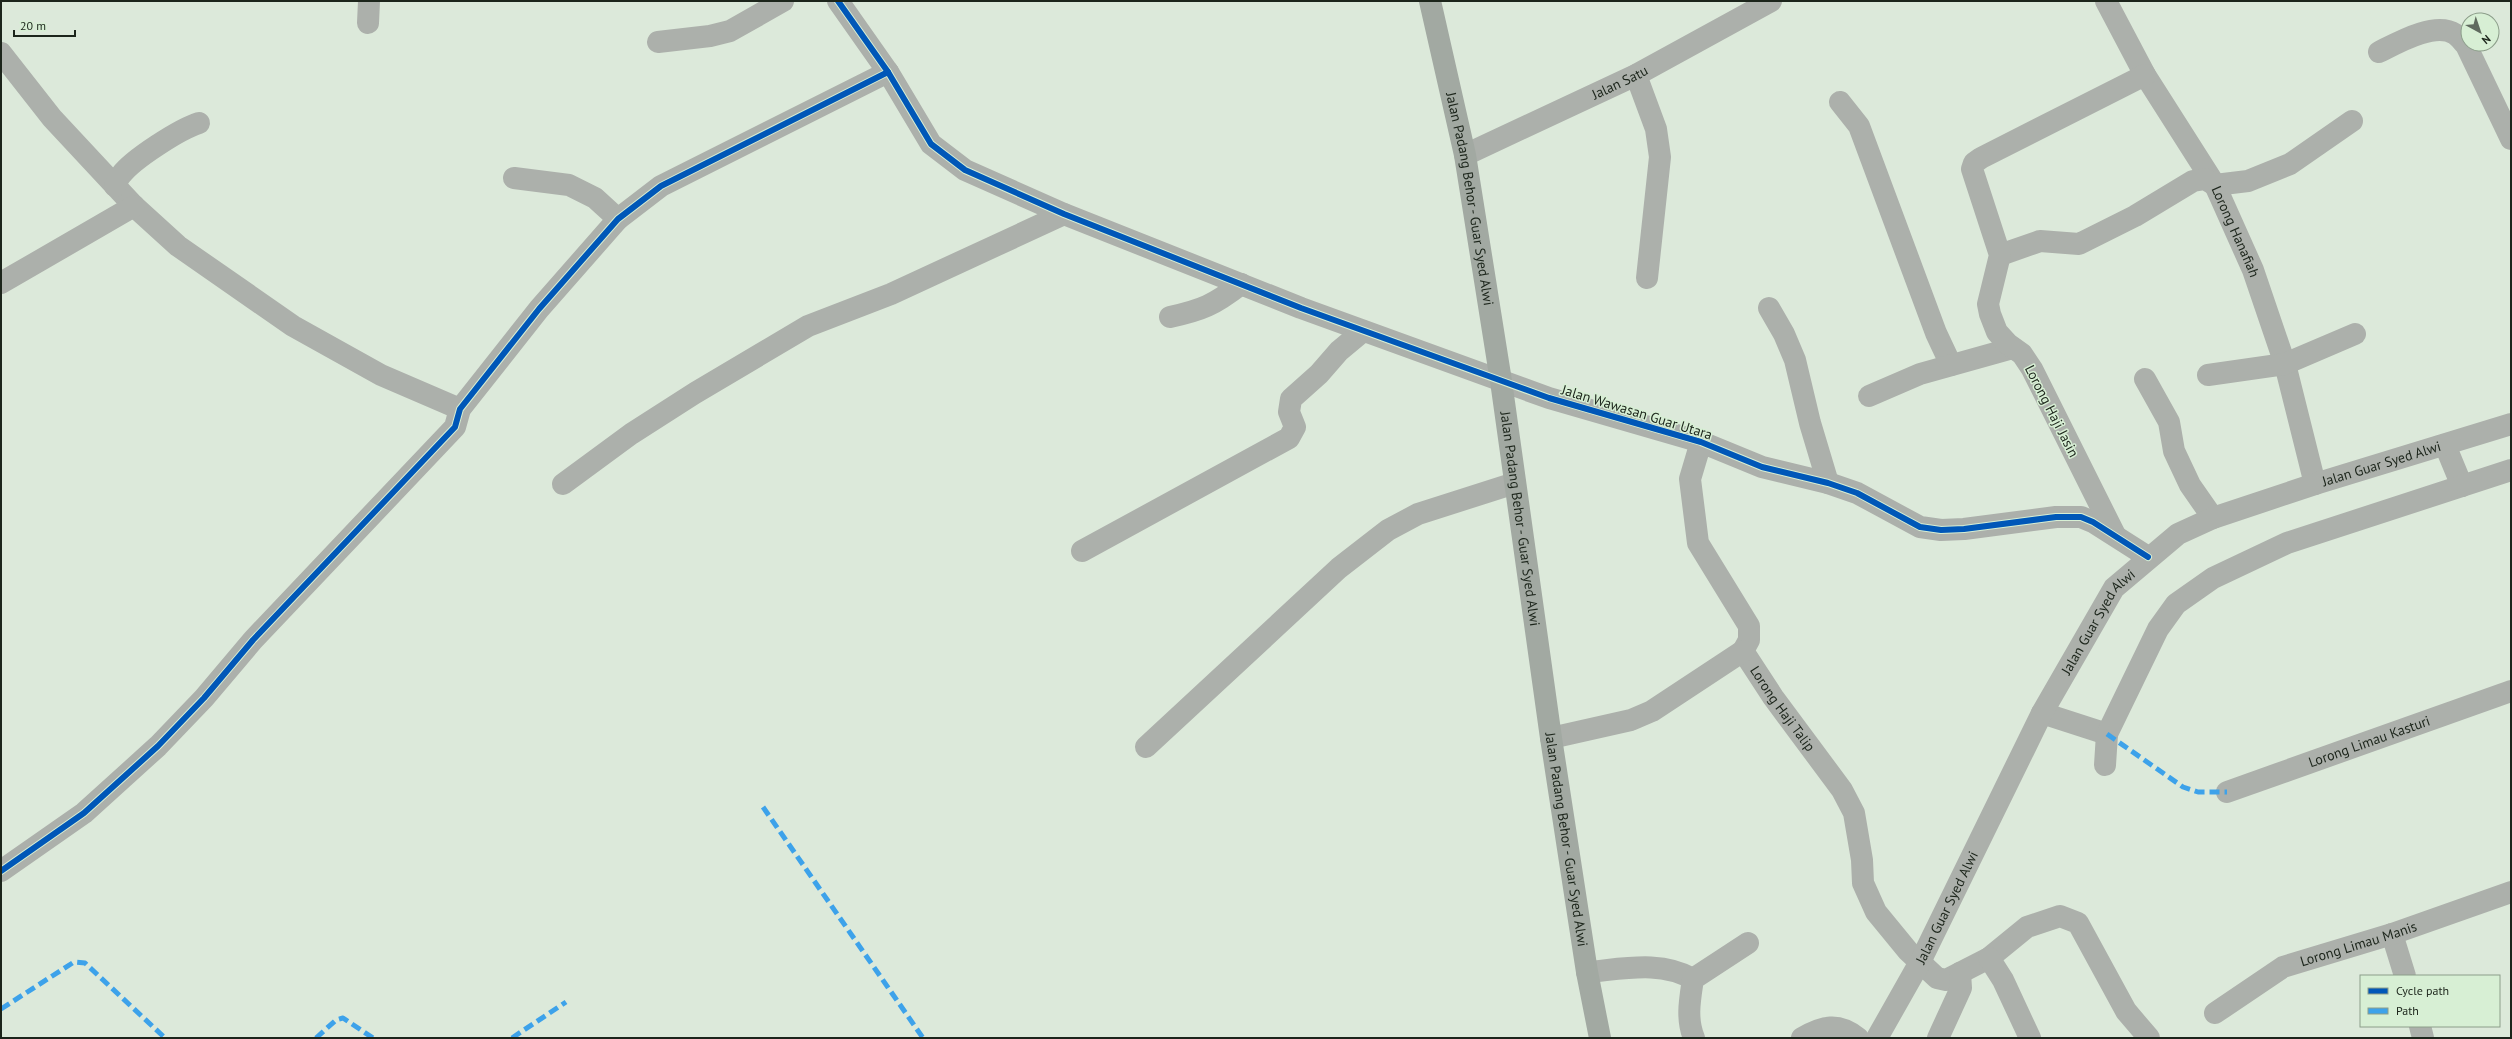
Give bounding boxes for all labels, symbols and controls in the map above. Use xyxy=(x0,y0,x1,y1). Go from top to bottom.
scale bar xyxy=(14,12,75,38)
north arrow xyxy=(2460,12,2500,52)
text: 20 m xyxy=(20,18,46,33)
text: N xyxy=(2479,32,2494,47)
street label: Jalan Satu xyxy=(1588,61,1651,104)
street label: Jalan Padang Behor - Guar Syed Alwi xyxy=(1442,89,1498,307)
street label: Lorong Hanafiah xyxy=(2208,183,2264,280)
street label: Lorong Haji Jasin xyxy=(2021,362,2083,460)
street label: Jalan Wawasan Guar Utara xyxy=(1558,380,1715,444)
street label: Jalan Padang Behor - Guar Syed Alwi xyxy=(1496,409,1544,627)
street label: Jalan Guar Syed Alwi xyxy=(2319,437,2443,491)
street label: Jalan Guar Syed Alwi xyxy=(2057,565,2139,679)
street label: Lorong Haji Talip xyxy=(1746,662,1819,755)
street label: Lorong Limau Kasturi xyxy=(2306,712,2432,771)
street label: Jalan Padang Behor - Guar Syed Alwi xyxy=(1541,730,1592,948)
street label: Jalan Guar Syed Alwi xyxy=(1911,848,1982,968)
street label: Lorong Limau Manis xyxy=(2298,917,2419,970)
legend xyxy=(2360,975,2500,1027)
text: Cycle path xyxy=(2396,983,2449,998)
text: Path xyxy=(2396,1003,2419,1018)

